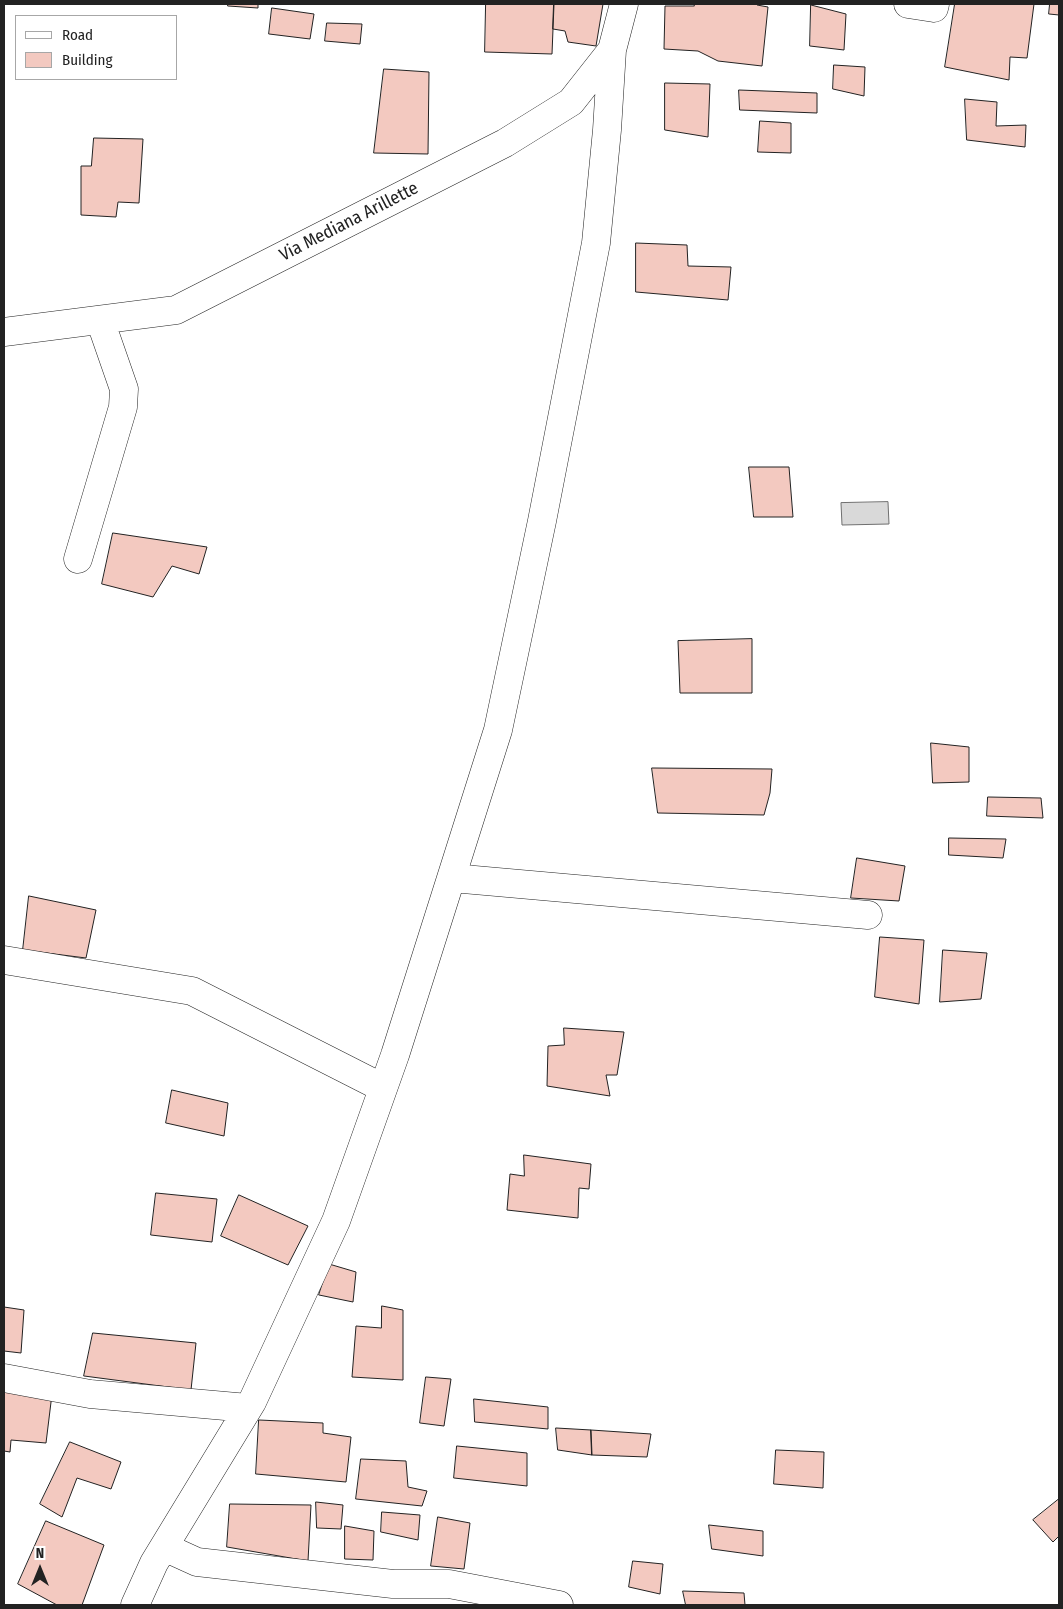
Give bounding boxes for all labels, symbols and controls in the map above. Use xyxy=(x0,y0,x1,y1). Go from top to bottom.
legend xyxy=(15,15,178,80)
text: Road xyxy=(62,26,93,44)
text: Building xyxy=(62,51,113,69)
street label: Via Mediana Arillette xyxy=(276,178,422,266)
north arrow xyxy=(15,1544,65,1594)
text: N xyxy=(36,1545,44,1562)

